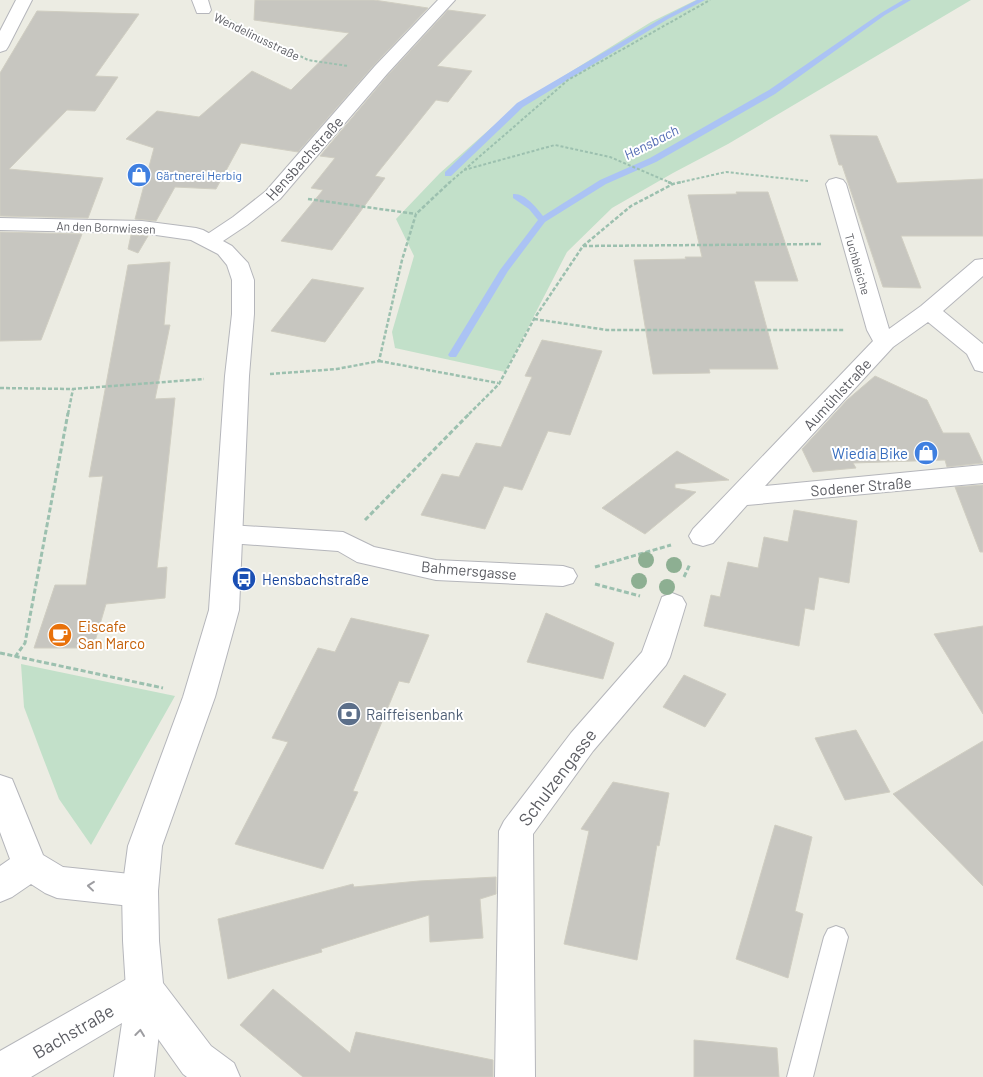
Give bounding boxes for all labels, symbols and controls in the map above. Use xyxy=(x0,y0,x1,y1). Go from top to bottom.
street label: Wendelinusstraße xyxy=(212,9,302,63)
street label: Hensbachstraße xyxy=(262,112,346,204)
water label: Hensbach xyxy=(621,121,681,163)
shop icon: Gärtnerei Herbig xyxy=(126,162,152,188)
place label: Gärtnerei Herbig xyxy=(156,168,242,182)
street label: An den Bornwiesen xyxy=(56,218,156,236)
street label: Tuchbleiche xyxy=(843,232,873,296)
street label: Aumühlstraße xyxy=(799,354,875,434)
shop icon: Wiedia Bike xyxy=(913,440,939,466)
place label: Wiedia Bike xyxy=(832,444,908,462)
street label: Sodener Straße xyxy=(810,473,912,499)
street label: Bahmersgasse xyxy=(420,557,518,583)
bus stop icon: Hensbachstraße xyxy=(231,566,257,592)
place label: Hensbachstraße xyxy=(262,570,369,588)
place label: Eiscafe San Marco xyxy=(78,617,145,652)
cafe icon: Eiscafe San Marco xyxy=(47,622,73,648)
bank icon: Raiffeisenbank xyxy=(336,701,362,727)
place label: Raiffeisenbank xyxy=(366,705,464,723)
street label: Schulzengasse xyxy=(513,724,601,830)
one-way arrow xyxy=(87,881,95,892)
street label: Bachstraße xyxy=(29,999,117,1063)
one-way arrow xyxy=(134,1029,144,1037)

